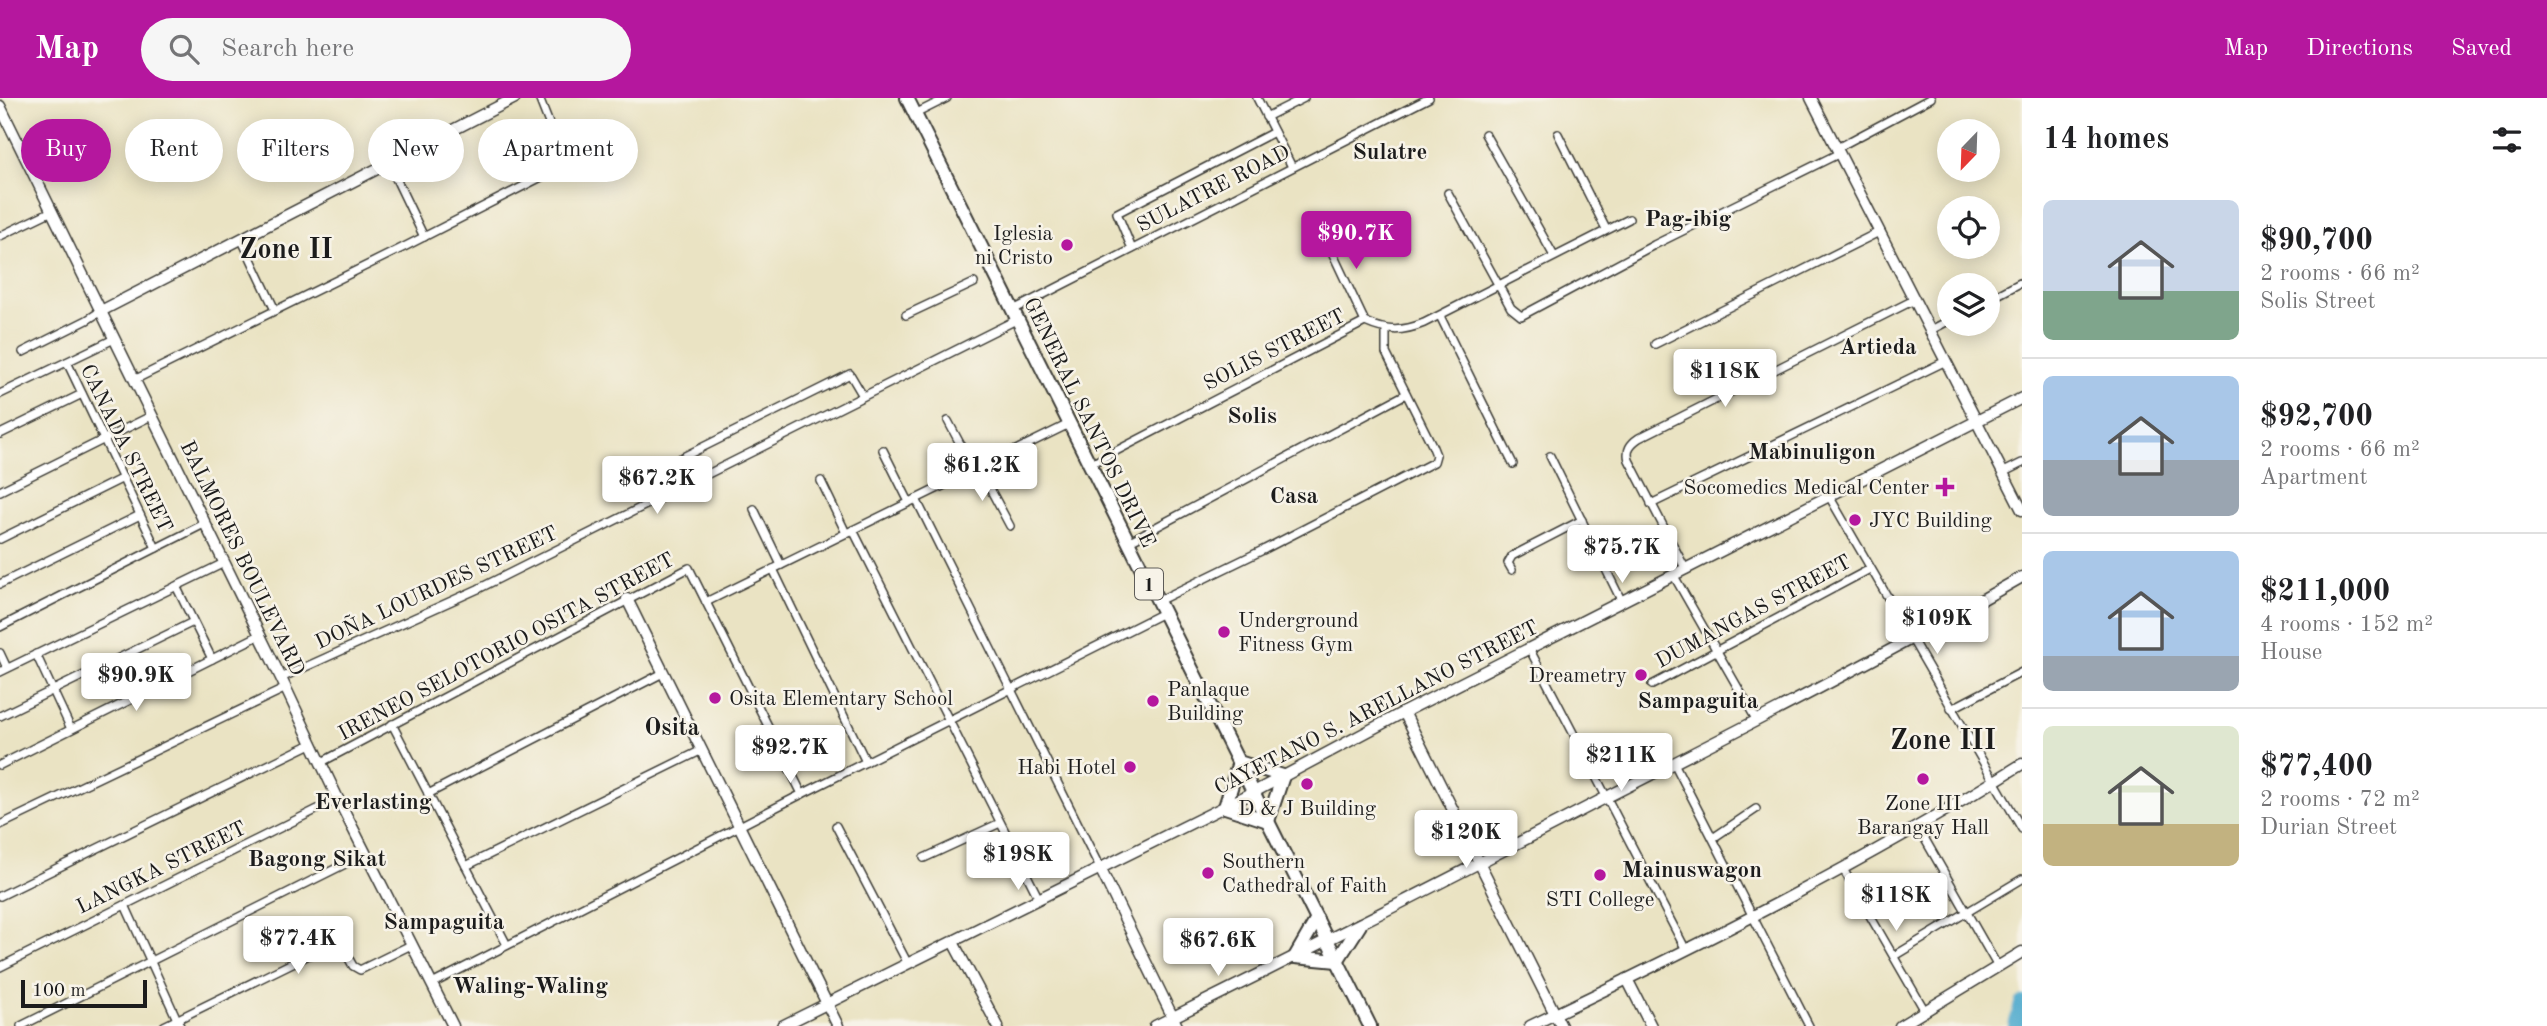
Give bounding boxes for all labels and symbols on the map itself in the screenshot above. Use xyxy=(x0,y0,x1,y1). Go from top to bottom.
north arrow xyxy=(1937,119,2000,182)
district label: Sulatre xyxy=(1353,141,1427,164)
street label: SULATRE ROAD xyxy=(1134,142,1294,237)
district label: Pag-ibig xyxy=(1645,208,1732,231)
pin: $90.7K xyxy=(1299,212,1413,271)
place label: Iglesia ni Cristo xyxy=(975,224,1053,269)
district label: Zone II xyxy=(239,237,333,265)
marker: Iglesia ni Cristo xyxy=(1059,237,1075,253)
street label: GENERAL SANTOS DRIVE xyxy=(1019,294,1158,551)
street label: SOLIS STREET xyxy=(1200,306,1349,395)
district label: Artieda xyxy=(1839,336,1917,359)
pin: $118K xyxy=(1676,350,1774,409)
street label: CANADA STREET xyxy=(76,361,176,536)
district label: Solis xyxy=(1227,405,1277,428)
street label: BALMORES BOULEVARD xyxy=(176,438,308,680)
district label: Mabinuligon xyxy=(1748,441,1876,464)
pin: $61.2K xyxy=(925,444,1039,503)
pin: $67.2K xyxy=(600,456,714,516)
marker: Socomedics Medical Center xyxy=(1935,477,1955,497)
place label: Socomedics Medical Center xyxy=(1683,478,1929,499)
district label: Casa xyxy=(1270,485,1319,508)
place label: JYC Building xyxy=(1869,511,1993,532)
marker: JYC Building xyxy=(1847,512,1863,528)
street label: DOÑA LOURDES STREET xyxy=(310,518,561,654)
pin: $75.7K xyxy=(1565,526,1679,585)
street label: IRENEO SELOTORIO OSITA STREET xyxy=(335,550,678,745)
street label: DUMANGAS STREET xyxy=(1652,552,1855,673)
road number: 1 xyxy=(1135,569,1163,600)
pin: $109K xyxy=(1888,596,1986,656)
place label: Underground Fitness Gym xyxy=(1238,611,1359,656)
street label: CAYETANO S. ARELLANO STREET xyxy=(1211,617,1542,800)
marker: Underground Fitness Gym xyxy=(1216,624,1232,640)
pin: $90.9K xyxy=(79,654,193,713)
place label: Dreametry xyxy=(1529,666,1627,687)
marker: Dreametry xyxy=(1633,667,1649,683)
place label: Panlaque Building xyxy=(1167,680,1250,725)
place label: Osita Elementary School xyxy=(729,689,953,710)
marker: Osita Elementary School xyxy=(707,690,723,706)
district label: Sampaguita xyxy=(1638,690,1759,713)
marker: Panlaque Building xyxy=(1145,693,1161,709)
district label: Osita xyxy=(644,717,700,741)
pin: $92.7K xyxy=(733,726,847,785)
district label: Zone III xyxy=(1890,728,1996,756)
pin: $211K xyxy=(1572,734,1670,793)
place label: Habi Hotel xyxy=(1017,758,1116,779)
marker: Habi Hotel xyxy=(1122,759,1138,775)
marker: Zone III Barangay Hall xyxy=(1915,771,1931,787)
marker: D & J Building xyxy=(1299,776,1315,792)
district label: Everlasting xyxy=(315,791,432,814)
place label: Zone III Barangay Hall xyxy=(1857,794,1989,839)
place label: D & J Building xyxy=(1238,799,1377,820)
pin: $120K xyxy=(1417,810,1515,870)
street label: LANGKA STREET xyxy=(73,818,250,919)
pin: $198K xyxy=(969,832,1067,892)
district label: Bagong Sikat xyxy=(248,848,386,871)
place label: Southern Cathedral of Faith xyxy=(1222,852,1387,897)
district label: Mainuswagon xyxy=(1622,859,1762,882)
marker: Southern Cathedral of Faith xyxy=(1200,865,1216,881)
marker: STI College xyxy=(1592,867,1608,883)
pin: $118K xyxy=(1847,874,1945,933)
place label: STI College xyxy=(1546,890,1654,911)
district label: Sampaguita xyxy=(384,911,505,934)
pin: $77.4K xyxy=(241,916,355,976)
pin: $67.6K xyxy=(1161,918,1275,978)
district label: Waling-Waling xyxy=(452,975,608,998)
scale bar xyxy=(21,977,147,1009)

